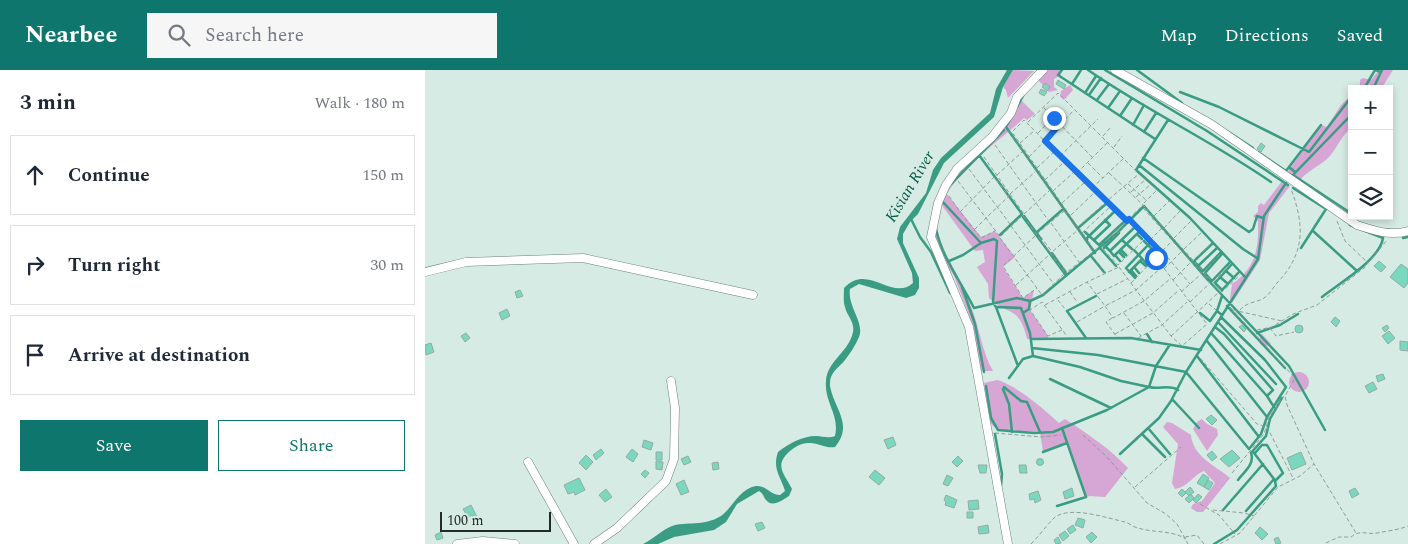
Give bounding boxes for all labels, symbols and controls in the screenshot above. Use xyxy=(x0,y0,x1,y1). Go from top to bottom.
search box xyxy=(147,13,497,58)
text: Nearbee xyxy=(25,17,117,53)
icon: search xyxy=(165,21,193,49)
text: Search here xyxy=(205,21,304,50)
text: Map xyxy=(1161,22,1197,49)
text: Directions xyxy=(1225,22,1309,49)
text: Saved xyxy=(1337,22,1383,49)
map controls xyxy=(1348,85,1393,220)
button: + xyxy=(1348,85,1393,130)
text: 3 min xyxy=(20,87,76,119)
text: Walk · 180 m xyxy=(314,91,405,115)
route end xyxy=(1043,107,1066,130)
button: − xyxy=(1348,130,1393,175)
water label: Kisian River xyxy=(879,146,941,227)
icon: ahead xyxy=(21,161,49,189)
text: Continue xyxy=(68,161,150,190)
text: 150 m xyxy=(362,163,404,187)
button: layers xyxy=(1348,175,1393,220)
route start xyxy=(1145,247,1168,270)
icon: right xyxy=(21,251,49,279)
text: Turn right xyxy=(68,251,161,280)
text: 30 m xyxy=(370,253,404,277)
icon: arrive xyxy=(21,341,49,369)
text: Arrive at destination xyxy=(68,341,250,370)
button: Save xyxy=(20,420,208,471)
button: Share xyxy=(218,420,405,471)
scale bar xyxy=(440,509,551,532)
text: 100 m xyxy=(447,510,484,531)

